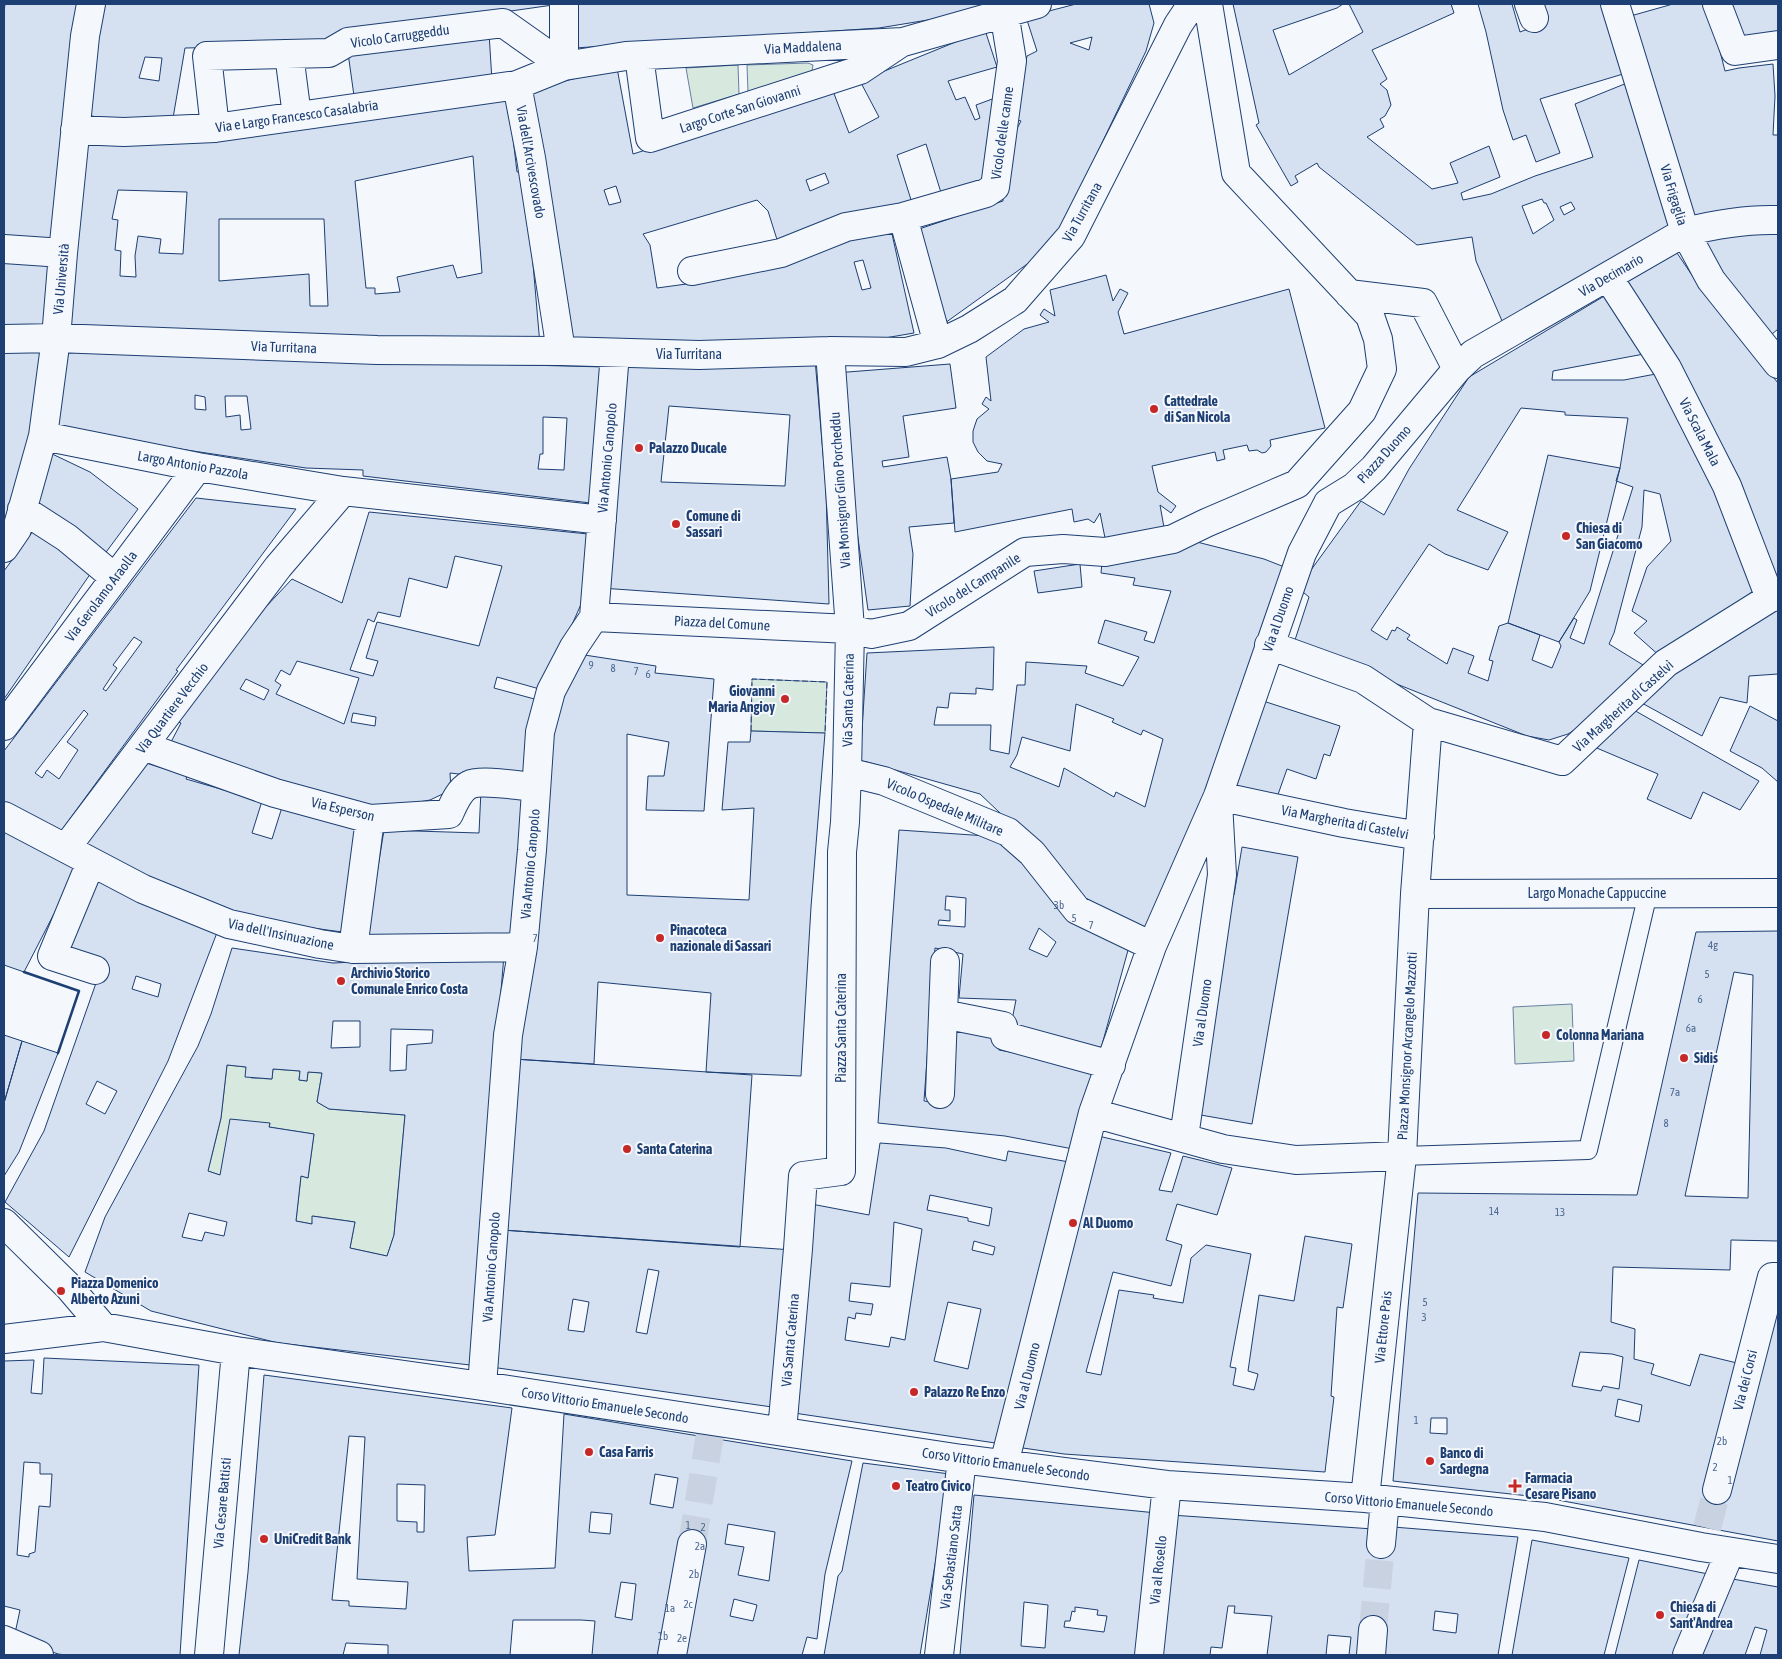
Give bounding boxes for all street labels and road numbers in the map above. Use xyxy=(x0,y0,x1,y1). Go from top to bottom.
street label: Vicolo Carruggeddu xyxy=(350,21,450,51)
street label: Via Maddalena xyxy=(764,37,842,57)
street label: Largo Corte San Giovanni xyxy=(678,82,802,136)
street label: Vicolo delle canne xyxy=(988,85,1016,181)
street label: Via e Largo Francesco Casalabria xyxy=(215,97,379,135)
street label: Via dell'Arcivescovado xyxy=(513,104,549,220)
street label: Via Frigaglia xyxy=(1657,163,1691,227)
street label: Via Turritana xyxy=(1059,179,1105,245)
street label: Via Università xyxy=(50,243,72,315)
street label: Via Decimario xyxy=(1576,250,1646,300)
street label: Via Turritana xyxy=(251,338,317,356)
street label: Via Turritana xyxy=(656,346,722,362)
street label: Via Scala Mala xyxy=(1676,395,1724,469)
street label: Via Antonio Canopolo xyxy=(594,402,620,514)
street label: Via Monsignor Gino Porcheddu xyxy=(827,411,853,569)
street label: Piazza Duomo xyxy=(1354,422,1414,486)
street label: Largo Antonio Pazzola xyxy=(136,447,250,483)
street label: Via Gerolamo Araolla xyxy=(62,547,140,645)
street label: Vicolo del Campanile xyxy=(923,549,1023,621)
street label: Via al Duomo xyxy=(1259,584,1297,654)
street label: Piazza del Comune xyxy=(673,612,771,634)
street label: Via Santa Caterina xyxy=(839,653,857,747)
street label: Via Margherita di Castelvì xyxy=(1570,657,1676,755)
street label: Via Quartiere Vecchio xyxy=(133,659,211,757)
street label: Vicolo Ospedale Militare xyxy=(884,775,1006,839)
street label: Via Esperson xyxy=(310,794,376,824)
street label: Via Margherita di Castelvi xyxy=(1280,802,1410,842)
street label: Via Antonio Canopolo xyxy=(517,808,543,920)
street label: Largo Monache Cappuccine xyxy=(1528,885,1666,901)
street label: Via dell'Insinuazione xyxy=(227,915,335,953)
street label: Piazza Monsignor Arcangelo Mazzotti xyxy=(1394,951,1420,1141)
street label: Piazza Santa Caterina xyxy=(833,973,849,1083)
street label: Via al Duomo xyxy=(1189,978,1215,1048)
street label: Via Antonio Canopolo xyxy=(479,1211,503,1323)
street label: Via Ettore Pais xyxy=(1371,1290,1395,1364)
street label: Via Santa Caterina xyxy=(778,1293,802,1387)
street label: Via al Duomo xyxy=(1011,1341,1043,1411)
street label: Via dei Corsi xyxy=(1730,1348,1760,1412)
street label: Corso Vittorio Emanuele Secondo xyxy=(520,1384,690,1426)
street label: Corso Vittorio Emanuele Secondo xyxy=(921,1444,1091,1484)
street label: Via Cesare Battisti xyxy=(210,1457,234,1549)
street label: Corso Vittorio Emanuele Secondo xyxy=(1324,1489,1494,1519)
street label: Via Sebastiano Satta xyxy=(937,1504,965,1610)
street label: Via al Rosello xyxy=(1146,1535,1170,1605)

